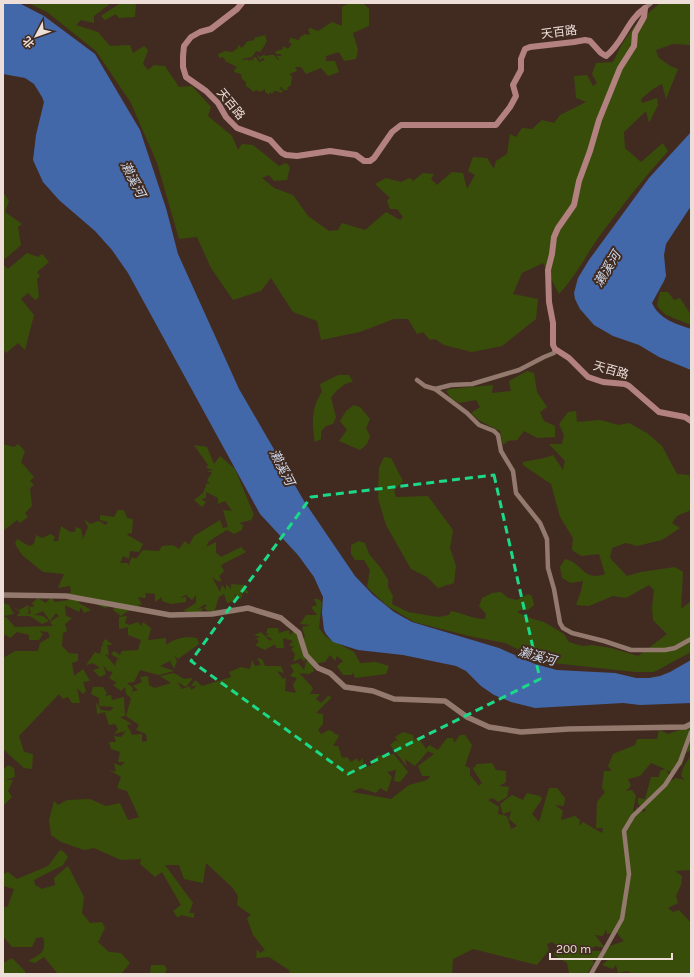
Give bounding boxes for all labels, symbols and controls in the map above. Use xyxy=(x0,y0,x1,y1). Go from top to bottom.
north arrow xyxy=(16,16,56,56)
street label: 天百路 xyxy=(540,23,578,41)
text: 北 xyxy=(20,34,37,51)
street label: 天百路 xyxy=(214,86,248,122)
water label: 濑溪河 xyxy=(117,158,150,202)
water label: 濑溪河 xyxy=(591,246,625,290)
street label: 天百路 xyxy=(592,358,630,382)
water label: 濑溪河 xyxy=(266,446,299,490)
water label: 濑溪河 xyxy=(516,644,561,669)
scale bar xyxy=(550,935,672,961)
text: 200 m xyxy=(556,942,591,956)

